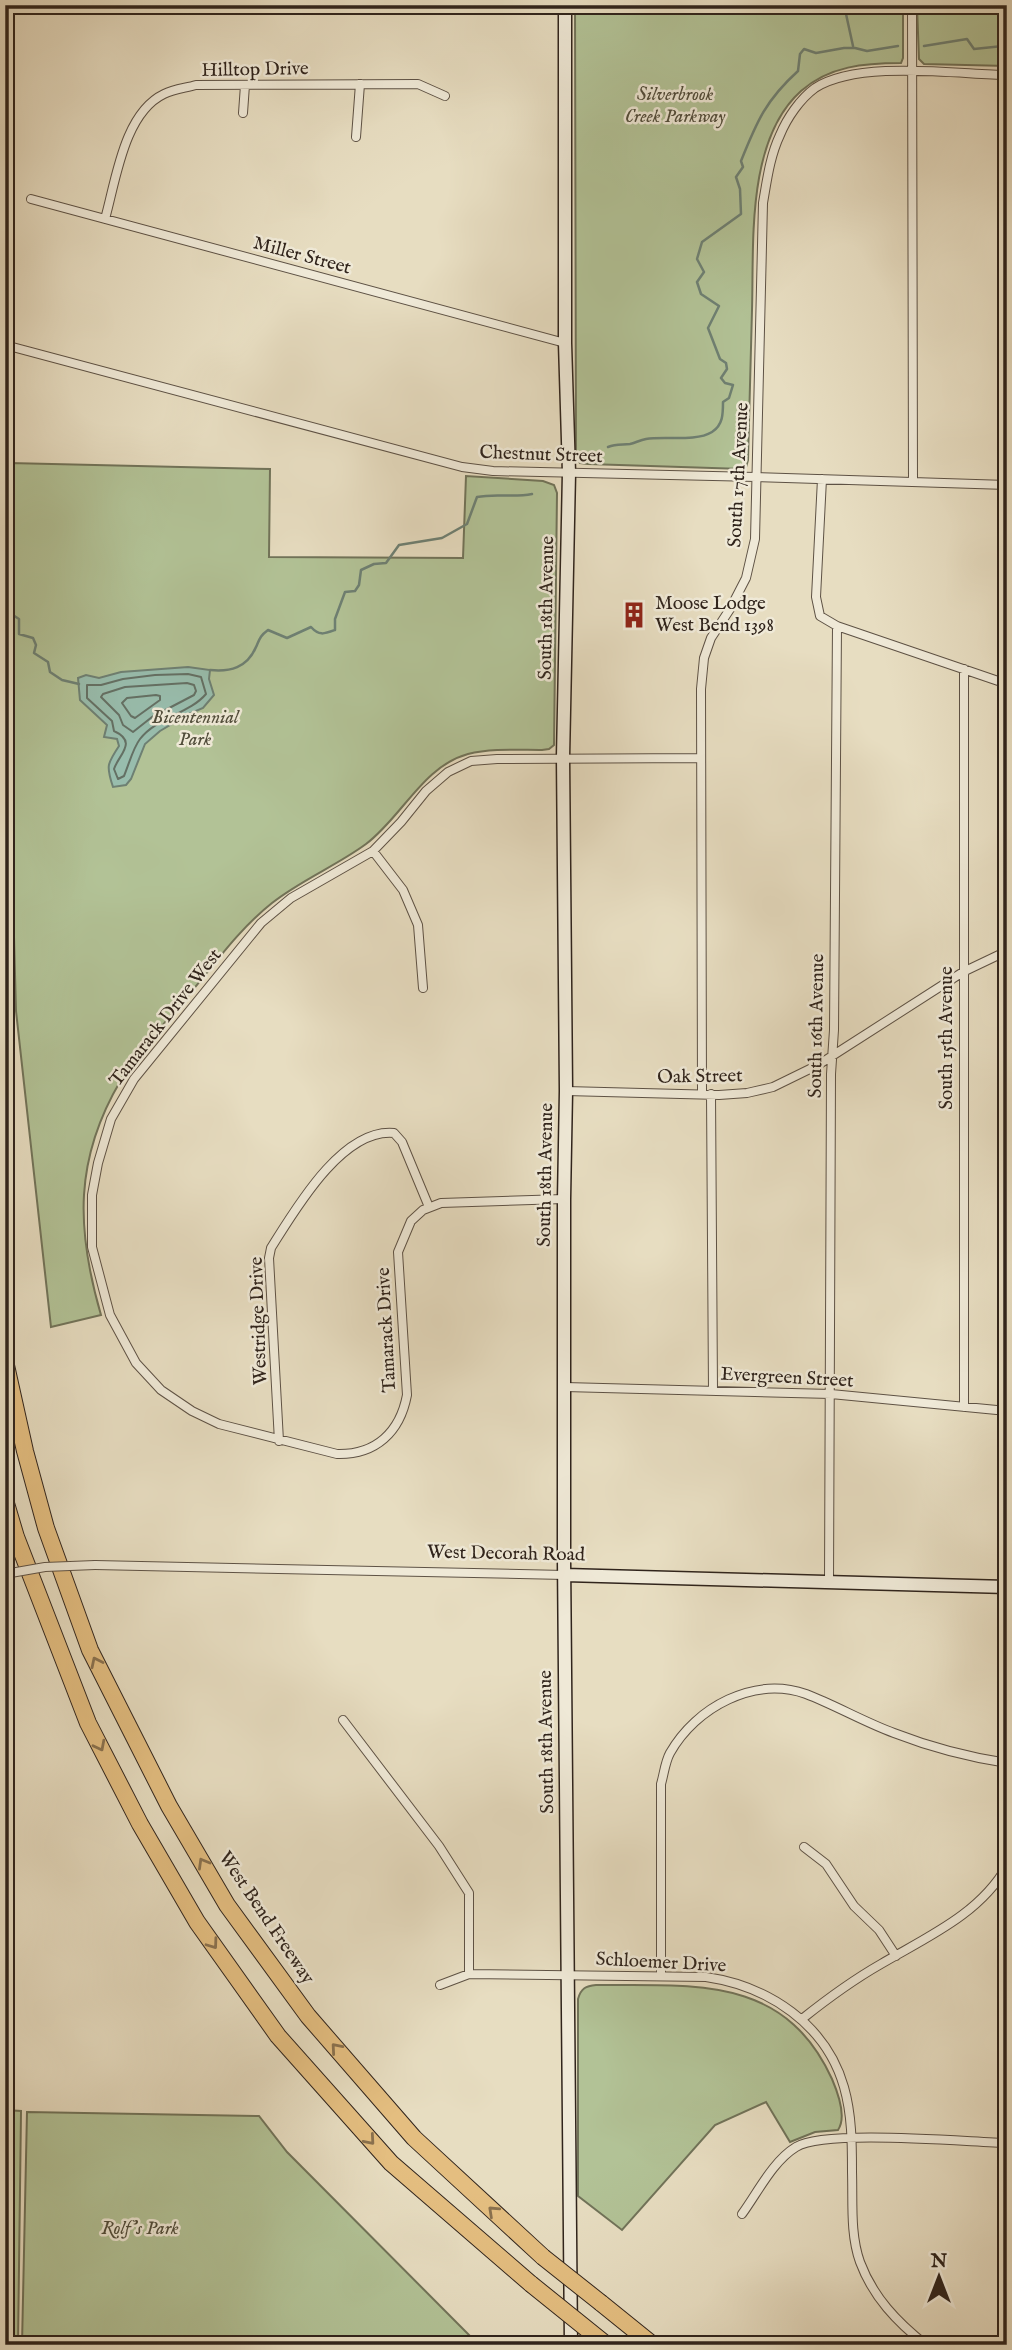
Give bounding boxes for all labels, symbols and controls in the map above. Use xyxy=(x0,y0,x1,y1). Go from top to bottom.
street label: Hilltop Drive xyxy=(201,57,309,83)
park label: Silverbrook Creek Parkway xyxy=(625,83,726,129)
street label: Miller Street xyxy=(250,231,354,281)
street label: South 17th Avenue xyxy=(723,402,755,548)
street label: Chestnut Street xyxy=(479,441,603,469)
street label: South 18th Avenue xyxy=(534,536,560,680)
place label: Moose Lodge West Bend 1398 xyxy=(655,592,774,638)
building icon: Moose Lodge West Bend 1398 xyxy=(619,600,649,630)
park label: Bicentennial Park xyxy=(152,706,240,752)
street label: Tamarack Drive West xyxy=(105,944,228,1092)
street label: South 16th Avenue xyxy=(804,953,830,1098)
street label: South 15th Avenue xyxy=(935,966,959,1110)
street label: Oak Street xyxy=(657,1064,743,1090)
street label: South 18th Avenue xyxy=(533,1103,559,1247)
street label: Westridge Drive xyxy=(245,1256,273,1386)
street label: Tamarack Drive xyxy=(372,1266,402,1393)
street label: Evergreen Street xyxy=(720,1363,855,1393)
street label: West Decorah Road xyxy=(427,1541,586,1567)
one-way arrow xyxy=(91,1657,105,1669)
street label: South 18th Avenue xyxy=(534,1670,560,1814)
one-way arrow xyxy=(92,1739,105,1751)
street label: West Bend Freeway xyxy=(213,1847,320,1989)
one-way arrow xyxy=(198,1858,211,1871)
one-way arrow xyxy=(205,1936,217,1949)
street label: Schloemer Drive xyxy=(595,1948,727,1978)
one-way arrow xyxy=(332,2043,344,2056)
one-way arrow xyxy=(362,2132,375,2145)
one-way arrow xyxy=(488,2207,501,2219)
park label: Rolf's Park xyxy=(101,2217,179,2241)
north arrow xyxy=(904,2242,974,2312)
text: N xyxy=(930,2250,948,2274)

